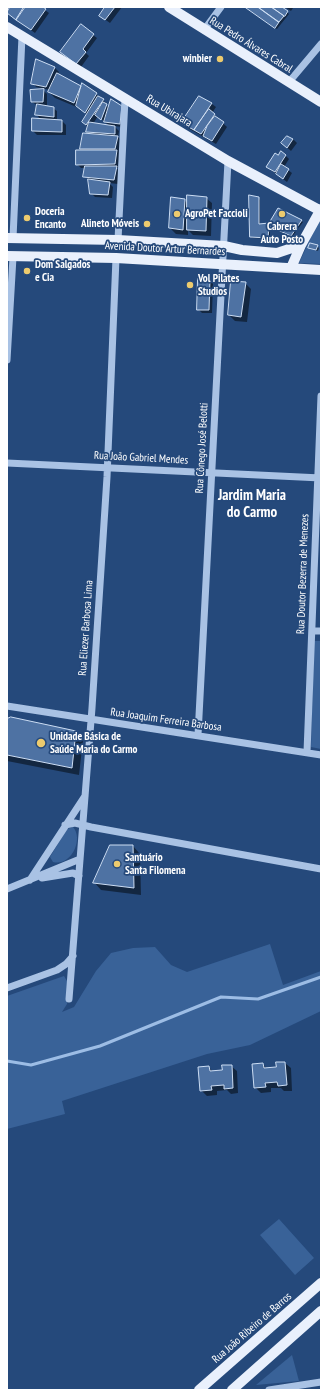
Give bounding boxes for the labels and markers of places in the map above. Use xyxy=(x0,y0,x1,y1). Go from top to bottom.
place label: winbier xyxy=(183,52,212,66)
marker: winbier xyxy=(215,54,225,64)
place label: Doceria Encanto xyxy=(35,205,66,231)
place label: AgroPet Faccioli xyxy=(185,207,248,221)
marker: AgroPet Faccioli xyxy=(172,209,182,219)
marker: Cabrera Auto Posto xyxy=(277,209,287,219)
marker: Doceria Encanto xyxy=(22,213,32,223)
place label: Alineto Móveis xyxy=(81,217,139,231)
marker: Alineto Móveis xyxy=(142,219,152,229)
place label: Cabrera Auto Posto xyxy=(261,220,303,246)
place label: Dom Salgados e Cia xyxy=(35,258,90,284)
marker: Dom Salgados e Cia xyxy=(22,266,32,276)
place label: Vol Pilates Studios xyxy=(198,272,239,298)
marker: Vol Pilates Studios xyxy=(185,280,195,290)
place label: Unidade Básica de Saúde Maria do Carmo xyxy=(50,730,137,756)
marker: Unidade Básica de Saúde Maria do Carmo xyxy=(35,737,47,749)
place label: Santuário Santa Filomena xyxy=(125,851,185,877)
marker: Santuário Santa Filomena xyxy=(112,859,122,869)

